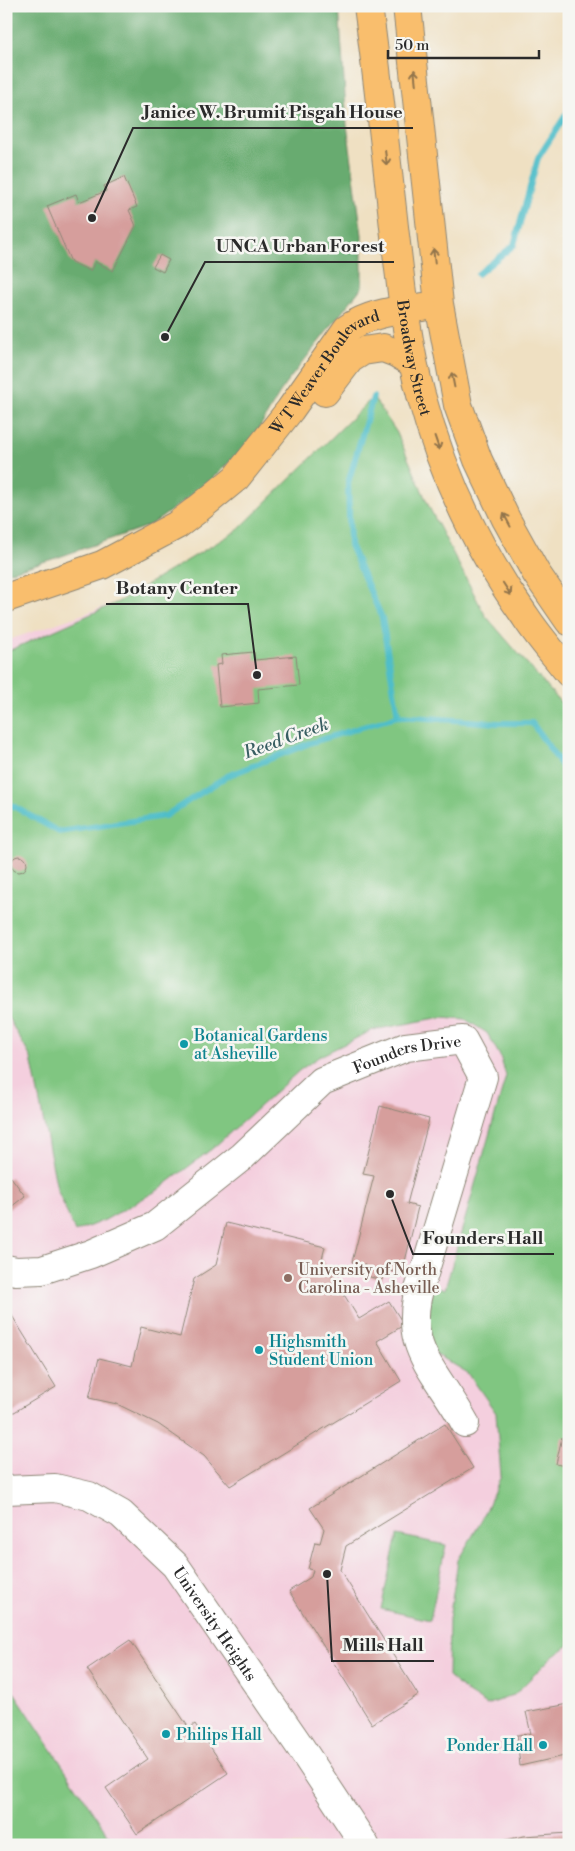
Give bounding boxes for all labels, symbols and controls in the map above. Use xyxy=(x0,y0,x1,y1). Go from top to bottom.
scale bar xyxy=(388,28,539,60)
text: 50 m xyxy=(395,36,429,55)
one-way arrow xyxy=(410,69,419,85)
callout: Janice W. Brumit Pisgah House xyxy=(133,95,413,128)
text: Janice W. Brumit Pisgah House xyxy=(140,101,403,124)
one-way arrow xyxy=(381,150,391,166)
callout: UNCA Urban Forest xyxy=(205,229,394,262)
text: UNCA Urban Forest xyxy=(216,235,385,258)
one-way arrow xyxy=(429,248,439,264)
street label: Broadway Street xyxy=(392,298,436,419)
street label: W T Weaver Boulevard xyxy=(265,306,382,439)
one-way arrow xyxy=(448,372,457,388)
one-way arrow xyxy=(433,435,442,451)
one-way arrow xyxy=(502,513,511,528)
callout: Botany Center xyxy=(106,571,248,604)
text: Botany Center xyxy=(116,577,238,600)
one-way arrow xyxy=(503,582,513,596)
water label: Reed Creek xyxy=(239,712,332,765)
place label: Botanical Gardens at Asheville xyxy=(193,1026,328,1064)
street label: Founders Drive xyxy=(350,1031,462,1078)
marker: Botanical Gardens at Asheville xyxy=(178,1038,190,1050)
callout: Founders Hall xyxy=(413,1221,554,1254)
text: Founders Hall xyxy=(422,1227,544,1250)
place label: University of North Carolina - Asheville xyxy=(298,1260,440,1298)
marker: University of North Carolina - Asheville xyxy=(282,1272,294,1284)
place label: Highsmith Student Union xyxy=(269,1332,374,1370)
marker: Highsmith Student Union xyxy=(253,1344,265,1356)
street label: University Heights xyxy=(168,1563,261,1685)
callout: Mills Hall xyxy=(332,1628,434,1661)
text: Mills Hall xyxy=(342,1634,424,1657)
place label: Philips Hall xyxy=(176,1725,262,1745)
marker: Philips Hall xyxy=(160,1728,172,1740)
place label: Ponder Hall xyxy=(447,1736,533,1756)
marker: Ponder Hall xyxy=(537,1739,549,1751)

